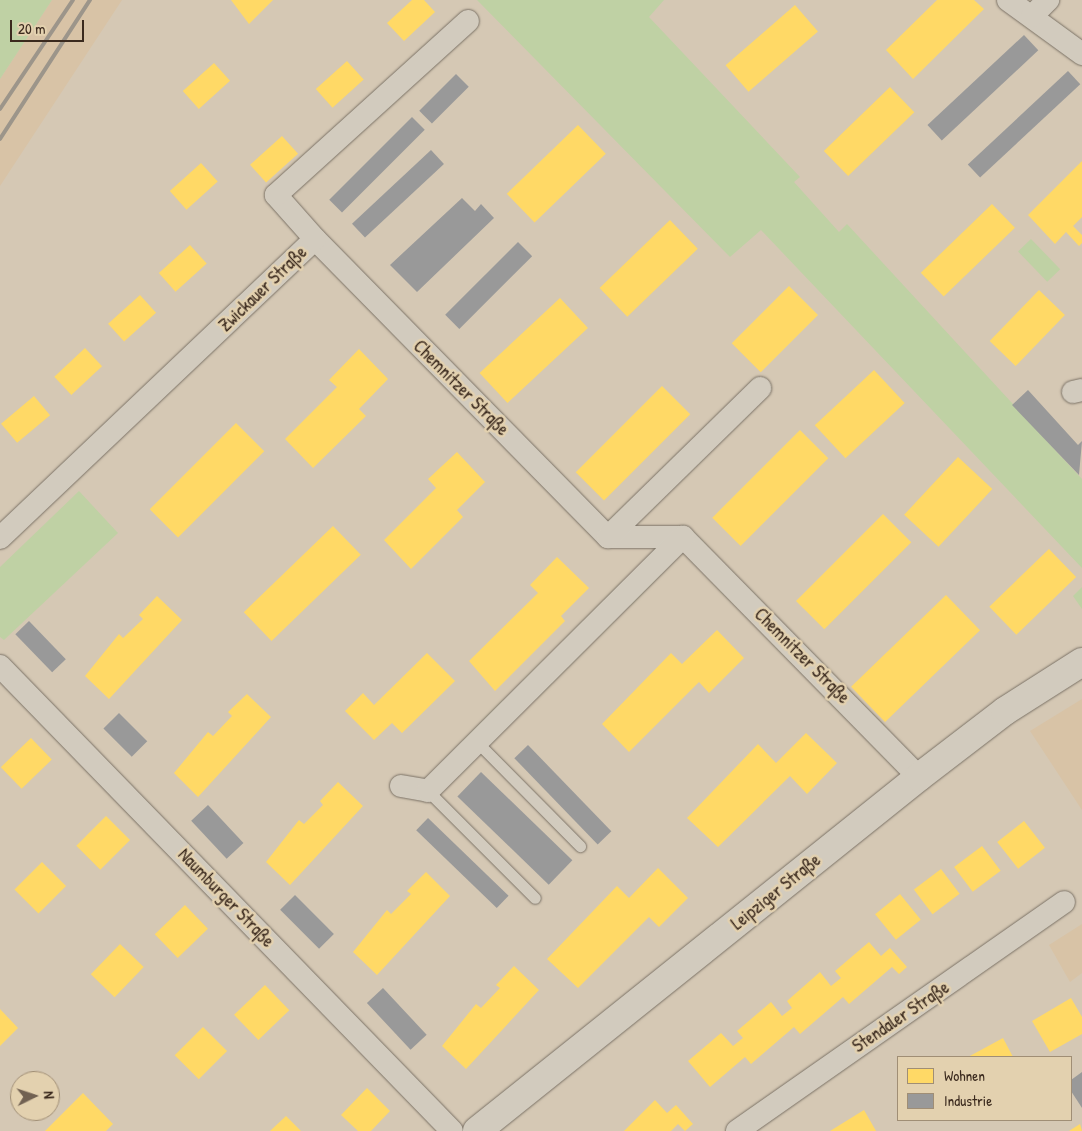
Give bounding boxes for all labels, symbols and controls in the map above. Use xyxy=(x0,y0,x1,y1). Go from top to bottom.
scale bar xyxy=(12,10,86,42)
text: 20 m xyxy=(18,18,45,39)
street label: Zwickauer Straße xyxy=(215,242,311,336)
street label: Chemnitzer Straße xyxy=(409,336,513,440)
street label: Chemnitzer Straße xyxy=(750,604,854,708)
street label: Naumburger Straße xyxy=(173,844,279,952)
street label: Leipziger Straße xyxy=(727,849,825,935)
street label: Stendaler Straße xyxy=(849,977,953,1057)
legend xyxy=(897,1056,1072,1121)
text: Wohnen xyxy=(944,1065,985,1086)
north arrow xyxy=(10,1071,60,1121)
text: Industrie xyxy=(944,1090,992,1111)
text: N xyxy=(40,1091,59,1099)

